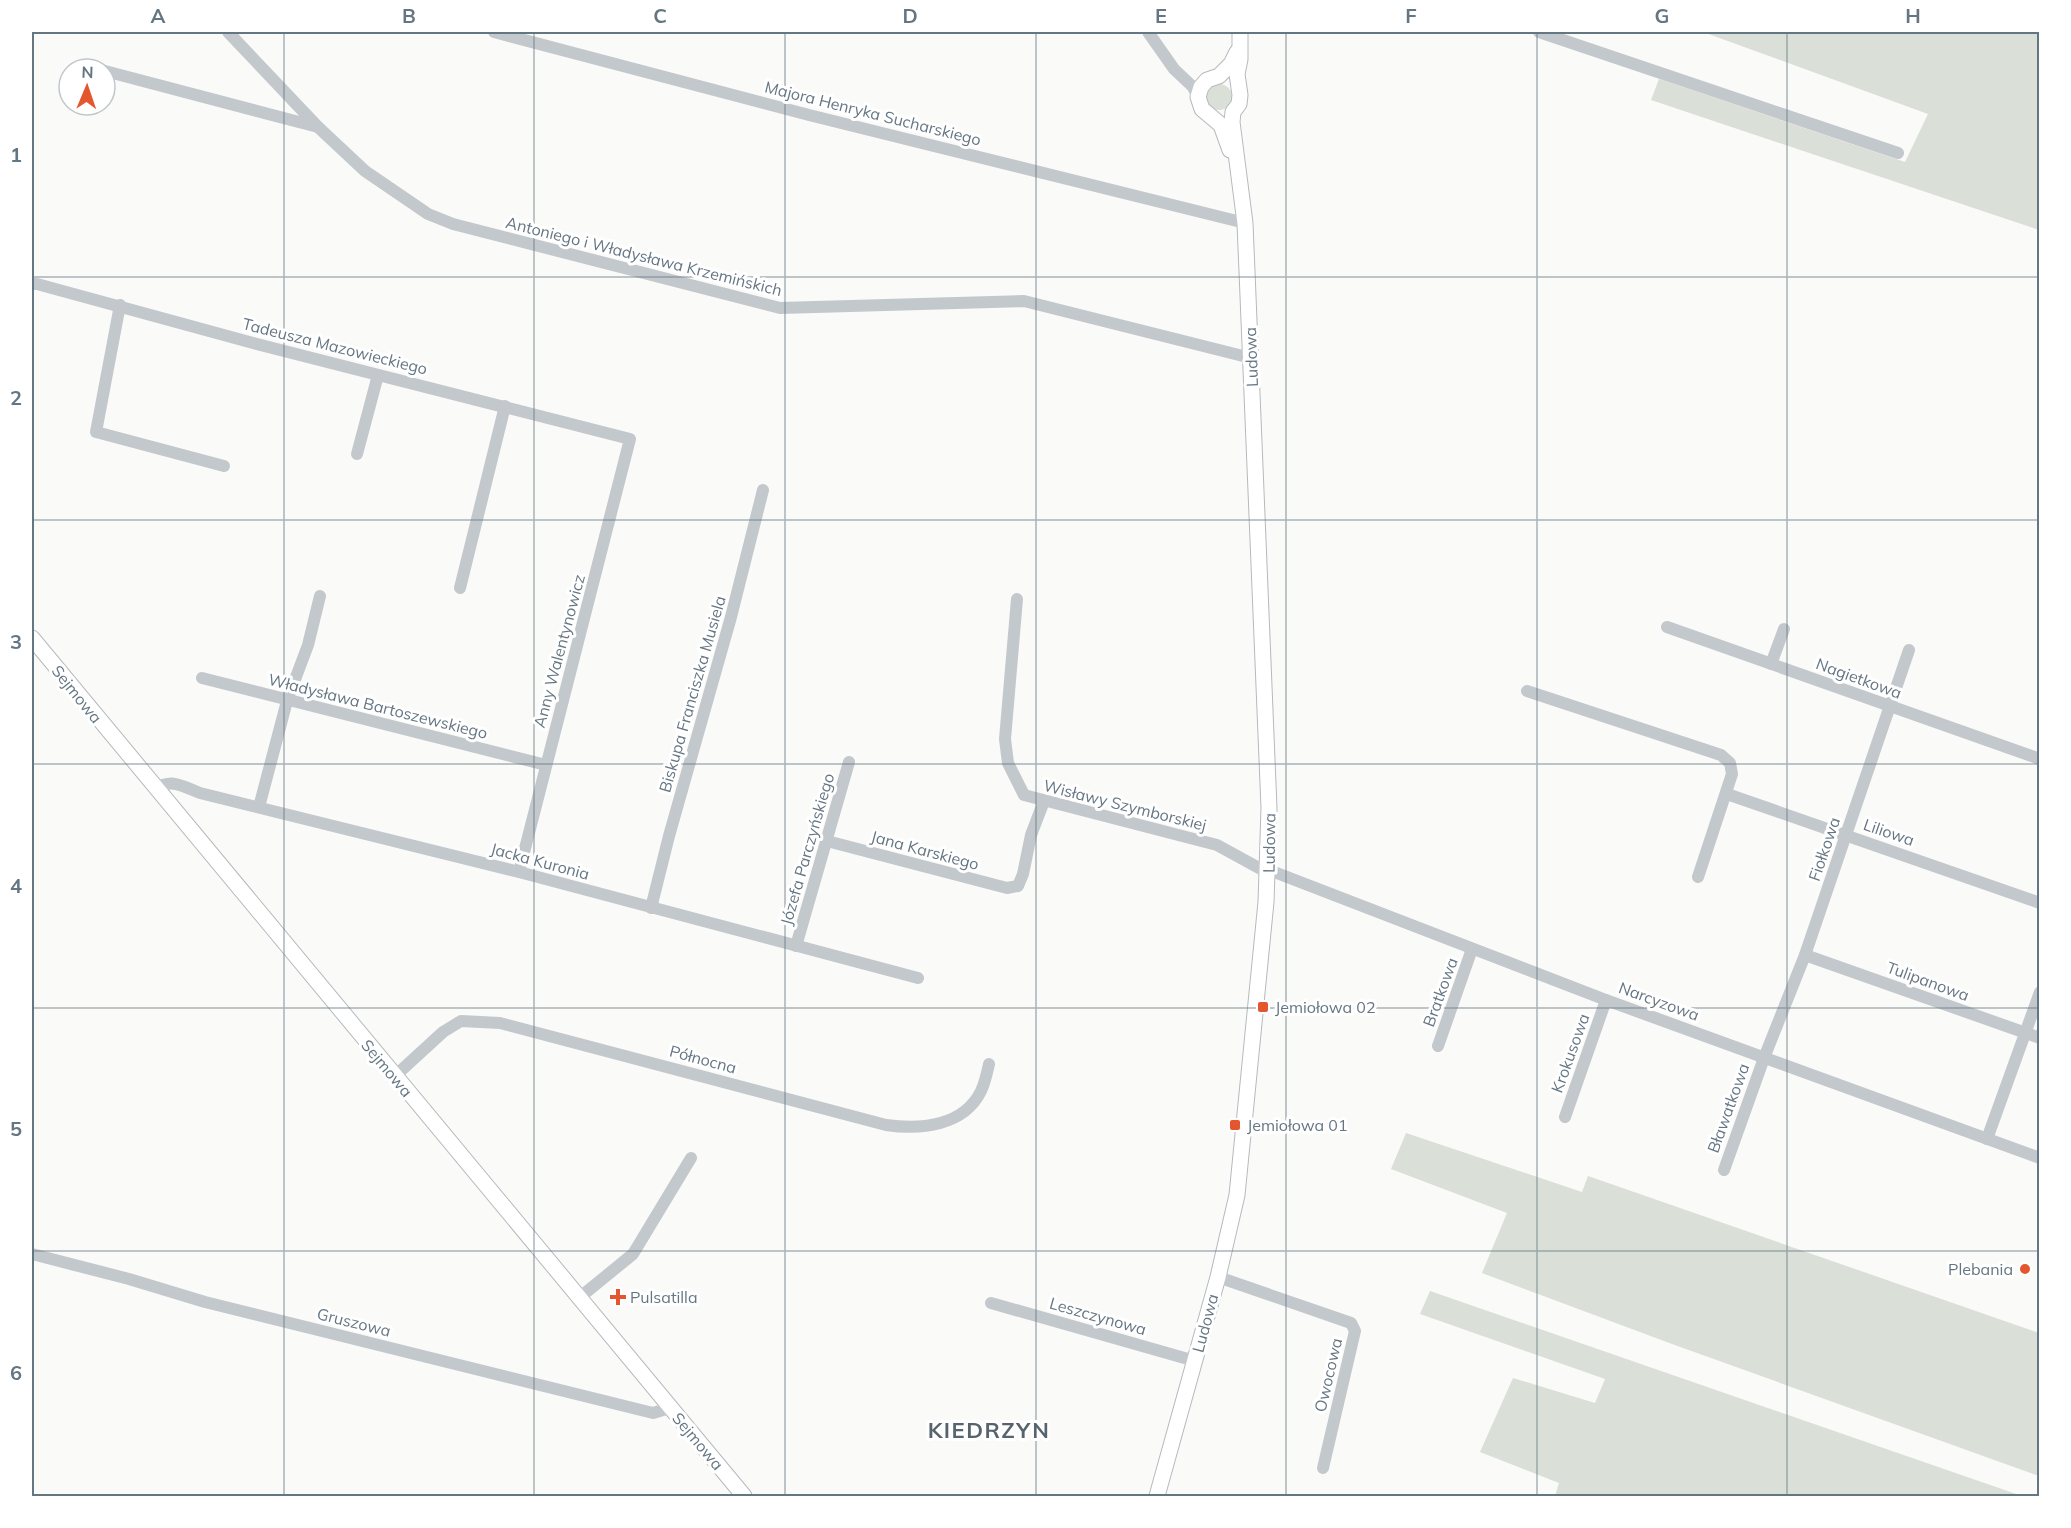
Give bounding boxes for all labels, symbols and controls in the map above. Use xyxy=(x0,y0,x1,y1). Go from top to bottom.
text: A xyxy=(151,3,166,28)
text: B xyxy=(402,3,416,28)
text: C xyxy=(653,3,667,28)
text: D xyxy=(902,3,918,28)
text: E xyxy=(1155,3,1167,28)
text: F xyxy=(1405,3,1417,28)
text: G xyxy=(1655,3,1669,28)
text: H xyxy=(1905,3,1921,28)
north arrow xyxy=(57,57,117,117)
text: N xyxy=(81,62,94,82)
street label: Majora Henryka Sucharskiego xyxy=(763,76,983,150)
text: 1 xyxy=(10,142,22,167)
street label: Antoniego i Władysława Krzemińskich xyxy=(504,212,784,300)
street label: Tadeusza Mazowieckiego xyxy=(241,313,429,379)
street label: Ludowa xyxy=(1240,327,1262,387)
text: 2 xyxy=(10,385,22,410)
street label: Anny Walentynowicz xyxy=(529,572,589,730)
street label: Biskupa Franciszka Musiela xyxy=(654,593,730,795)
text: 3 xyxy=(10,629,22,654)
street label: Nagietkowa xyxy=(1813,653,1905,703)
street label: Sejmowa xyxy=(48,661,106,727)
street label: Władysława Bartoszewskiego xyxy=(266,669,490,743)
street label: Józefa Parczyńskiego xyxy=(776,771,838,927)
street label: Wisławy Szymborskiej xyxy=(1041,775,1209,835)
street label: Ludowa xyxy=(1258,813,1280,873)
street label: Fiołkowa xyxy=(1804,814,1844,884)
street label: Liliowa xyxy=(1861,814,1917,850)
street label: Jana Karskiego xyxy=(869,826,981,874)
street label: Jacka Kuronia xyxy=(488,838,592,884)
text: 4 xyxy=(10,873,22,898)
street label: Bratkowa xyxy=(1418,955,1462,1029)
street label: Tulipanowa xyxy=(1884,957,1972,1005)
street label: Narcyzowa xyxy=(1616,977,1702,1025)
place label: Jemiołowa 02 xyxy=(1275,997,1376,1017)
marker: Jemiołowa 02 xyxy=(1256,1000,1270,1014)
street label: Krokusowa xyxy=(1546,1011,1594,1095)
street label: Sejmowa xyxy=(357,1035,417,1101)
street label: Północna xyxy=(667,1040,739,1078)
street label: Bławatkowa xyxy=(1703,1061,1753,1155)
place label: Jemiołowa 01 xyxy=(1247,1115,1348,1135)
text: 5 xyxy=(10,1116,22,1141)
marker: Jemiołowa 01 xyxy=(1228,1118,1242,1132)
place label: Plebania xyxy=(1948,1259,2013,1279)
marker: Plebania xyxy=(2018,1262,2032,1276)
place label: Pulsatilla xyxy=(630,1287,698,1307)
marker: Pulsatilla xyxy=(611,1290,625,1304)
street label: Ludowa xyxy=(1188,1292,1222,1354)
street label: Leszczynowa xyxy=(1047,1293,1149,1339)
street label: Gruszowa xyxy=(315,1303,393,1341)
street label: Owocowa xyxy=(1310,1336,1346,1414)
text: 6 xyxy=(10,1360,22,1385)
street label: Sejmowa xyxy=(668,1408,728,1474)
district label: KIEDRZYN xyxy=(928,1416,1050,1444)

